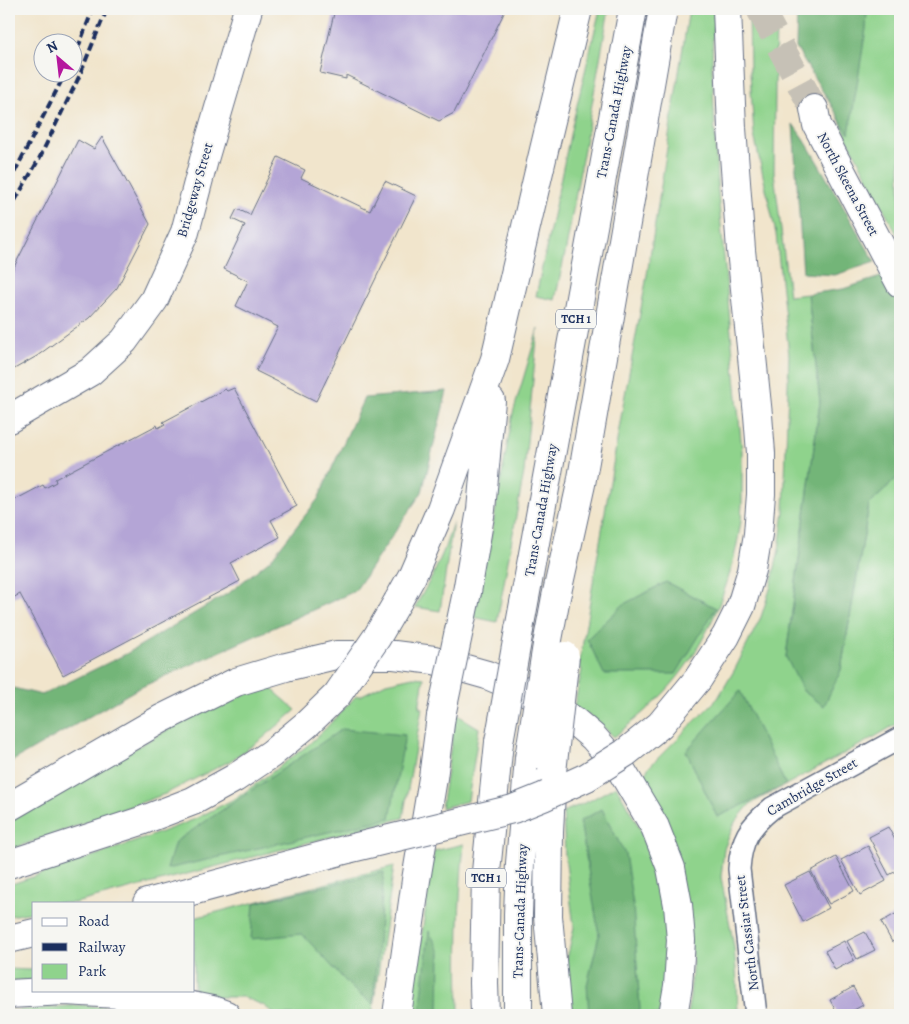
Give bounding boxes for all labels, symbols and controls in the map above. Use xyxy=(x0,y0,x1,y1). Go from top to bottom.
north arrow xyxy=(32,32,82,82)
text: N xyxy=(43,36,61,58)
street label: Trans-Canada Highway xyxy=(592,43,636,180)
street label: North Skeena Street xyxy=(813,129,884,240)
street label: Bridgeway Street xyxy=(172,140,218,240)
road number: TCH 1 xyxy=(556,310,596,328)
street label: Trans-Canada Highway xyxy=(520,441,562,578)
street label: Cambridge Street xyxy=(763,753,861,821)
street label: Trans-Canada Highway xyxy=(508,843,532,979)
road number: TCH 1 xyxy=(466,868,506,888)
street label: North Cassiar Street xyxy=(730,874,764,992)
legend xyxy=(32,902,195,992)
text: Road xyxy=(78,911,110,931)
text: Railway xyxy=(78,937,126,957)
text: Park xyxy=(78,961,107,981)

